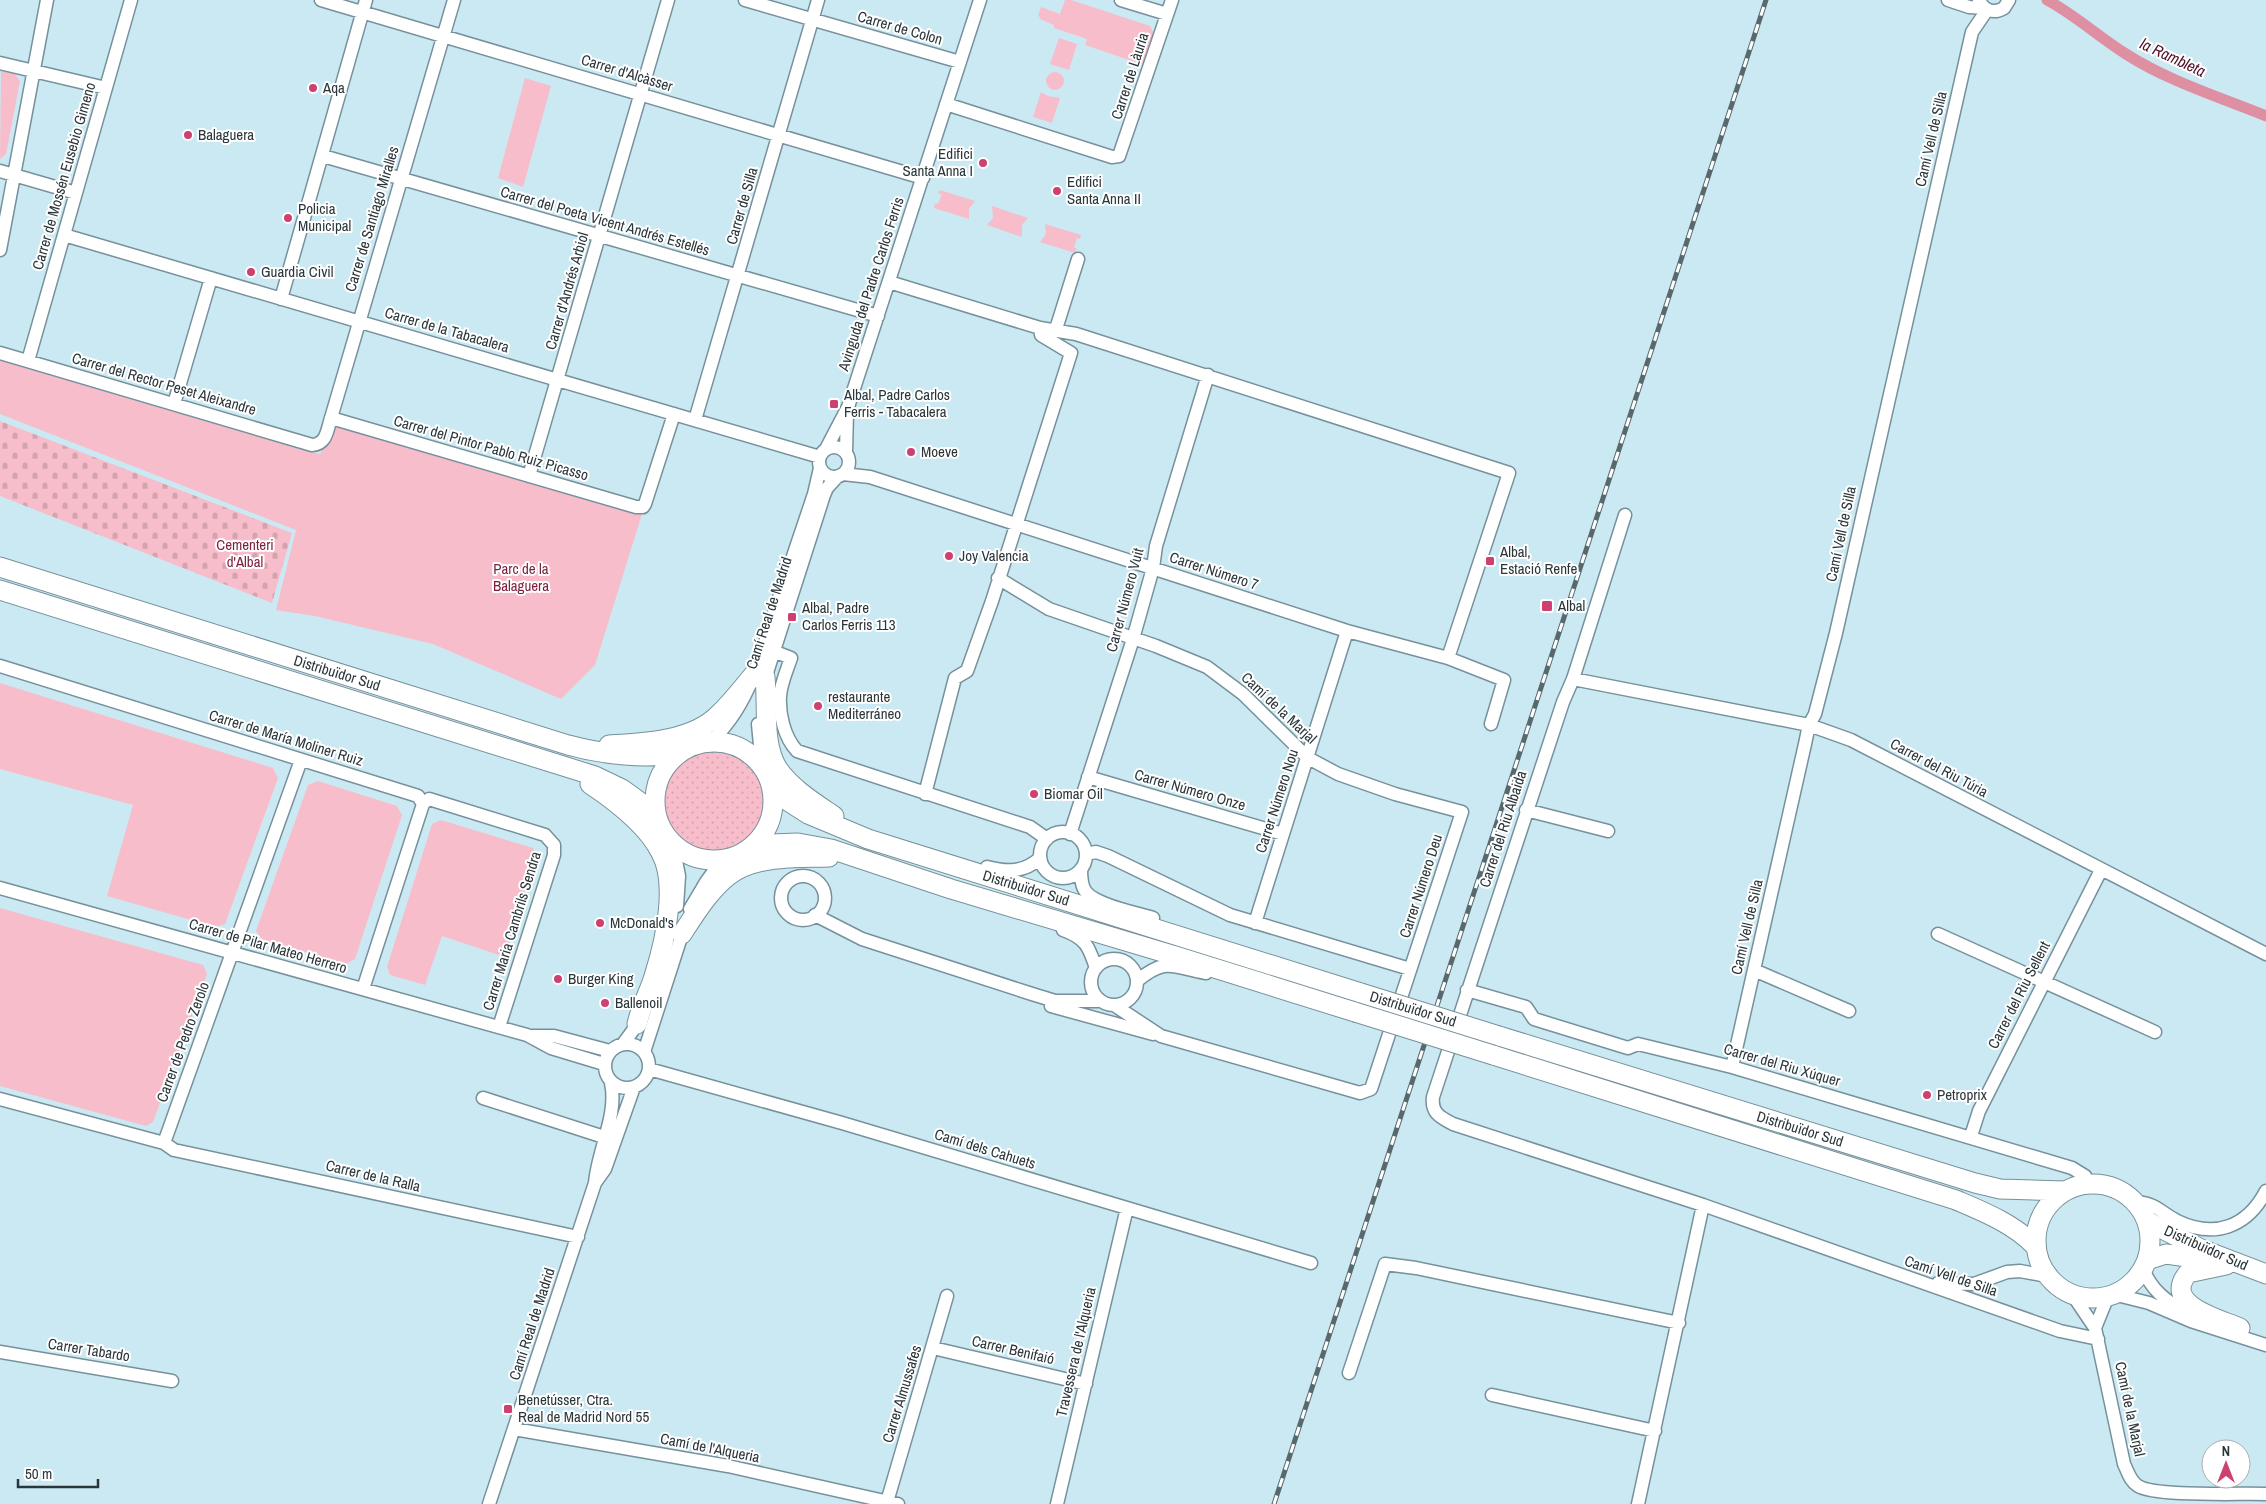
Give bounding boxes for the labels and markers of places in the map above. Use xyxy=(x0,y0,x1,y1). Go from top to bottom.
place label: Aqa xyxy=(322,77,345,98)
marker: Aqa xyxy=(307,82,319,94)
place label: Balaguera xyxy=(198,124,254,145)
marker: Balaguera xyxy=(182,129,194,141)
place label: Edifici Santa Anna I xyxy=(903,143,973,181)
marker: Edifici Santa Anna I xyxy=(977,157,989,169)
place label: Edifici Santa Anna II xyxy=(1067,171,1141,209)
marker: Edifici Santa Anna II xyxy=(1051,185,1063,197)
place label: Policia Municipal xyxy=(298,198,351,236)
marker: Policia Municipal xyxy=(282,212,294,224)
place label: Guardia Civil xyxy=(261,261,333,282)
marker: Guardia Civil xyxy=(245,266,257,278)
place label: Albal, Padre Carlos Ferris - Tabacalera xyxy=(843,384,950,422)
marker: Albal, Padre Carlos Ferris - Tabacalera xyxy=(828,398,840,410)
place label: Moeve xyxy=(921,441,958,462)
marker: Moeve xyxy=(905,446,917,458)
place label: Albal, Estació Renfe xyxy=(1499,541,1577,579)
place label: Joy Valencia xyxy=(959,545,1029,566)
marker: Joy Valencia xyxy=(943,550,955,562)
marker: Albal, Estació Renfe xyxy=(1484,555,1496,567)
place label: Albal xyxy=(1557,595,1585,616)
place label: Albal, Padre Carlos Ferris 113 xyxy=(801,597,896,635)
marker: Albal xyxy=(1540,599,1554,613)
marker: Albal, Padre Carlos Ferris 113 xyxy=(786,611,798,623)
place label: restaurante Mediterráneo xyxy=(828,686,901,724)
marker: restaurante Mediterráneo xyxy=(812,700,824,712)
place label: Biomar Oil xyxy=(1044,783,1103,804)
marker: Biomar Oil xyxy=(1028,788,1040,800)
place label: McDonald's xyxy=(610,912,674,933)
marker: McDonald's xyxy=(594,917,606,929)
place label: Burger King xyxy=(568,968,634,989)
marker: Burger King xyxy=(552,973,564,985)
place label: Ballenoil xyxy=(615,992,662,1013)
marker: Ballenoil xyxy=(599,997,611,1009)
place label: Petroprix xyxy=(1937,1084,1988,1105)
marker: Petroprix xyxy=(1921,1089,1933,1101)
place label: Benetússer, Ctra. Real de Madrid Nord 55 xyxy=(518,1389,649,1427)
marker: Benetússer, Ctra. Real de Madrid Nord 55 xyxy=(502,1403,514,1415)

